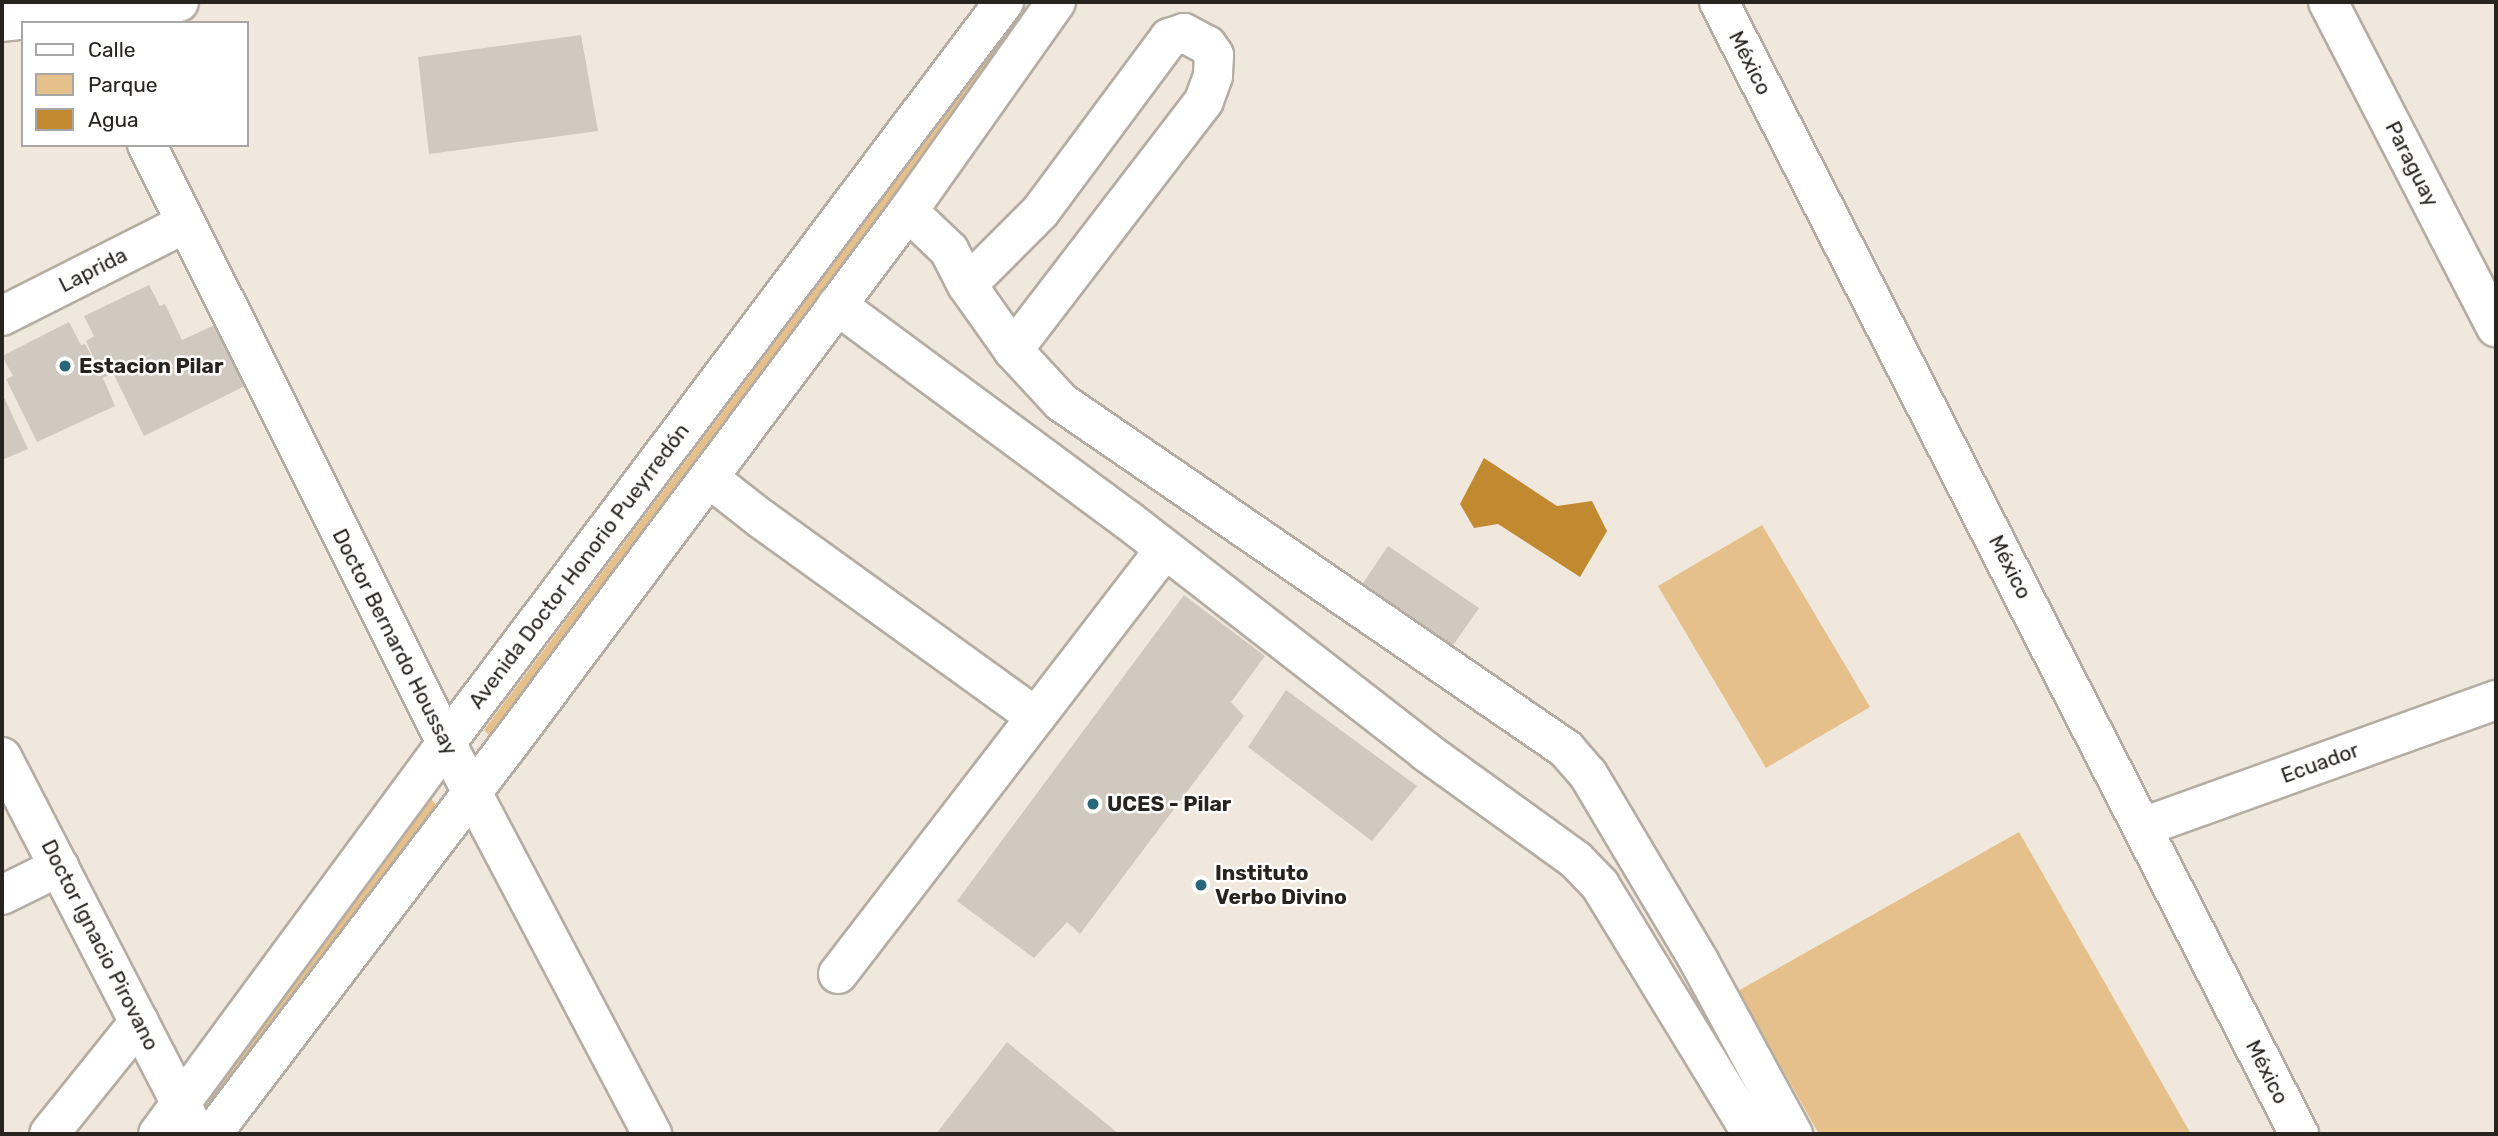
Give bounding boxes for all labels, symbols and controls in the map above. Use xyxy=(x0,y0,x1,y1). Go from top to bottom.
legend xyxy=(21,21,248,147)
street label: México xyxy=(1723,27,1777,99)
text: Calle xyxy=(88,37,136,62)
text: Parque xyxy=(88,72,158,97)
text: Agua xyxy=(88,107,139,132)
street label: Paraguay xyxy=(2380,117,2444,211)
street label: Laprida xyxy=(55,242,131,298)
place label: Estacion Pilar xyxy=(79,353,224,379)
marker: Estacion Pilar xyxy=(57,358,73,374)
street label: Avenida Doctor Honorio Pueyrredón xyxy=(463,418,695,714)
street label: Doctor Bernardo Houssay xyxy=(327,524,463,760)
street label: México xyxy=(1983,531,2037,603)
street label: Ecuador xyxy=(2278,737,2362,789)
place label: UCES - Pilar xyxy=(1107,791,1231,817)
marker: UCES - Pilar xyxy=(1085,796,1101,812)
street label: Doctor Ignacio Pirovano xyxy=(36,835,164,1055)
place label: Instituto Verbo Divino xyxy=(1215,860,1347,910)
marker: Instituto Verbo Divino xyxy=(1193,877,1209,893)
street label: México xyxy=(2240,1036,2294,1108)

